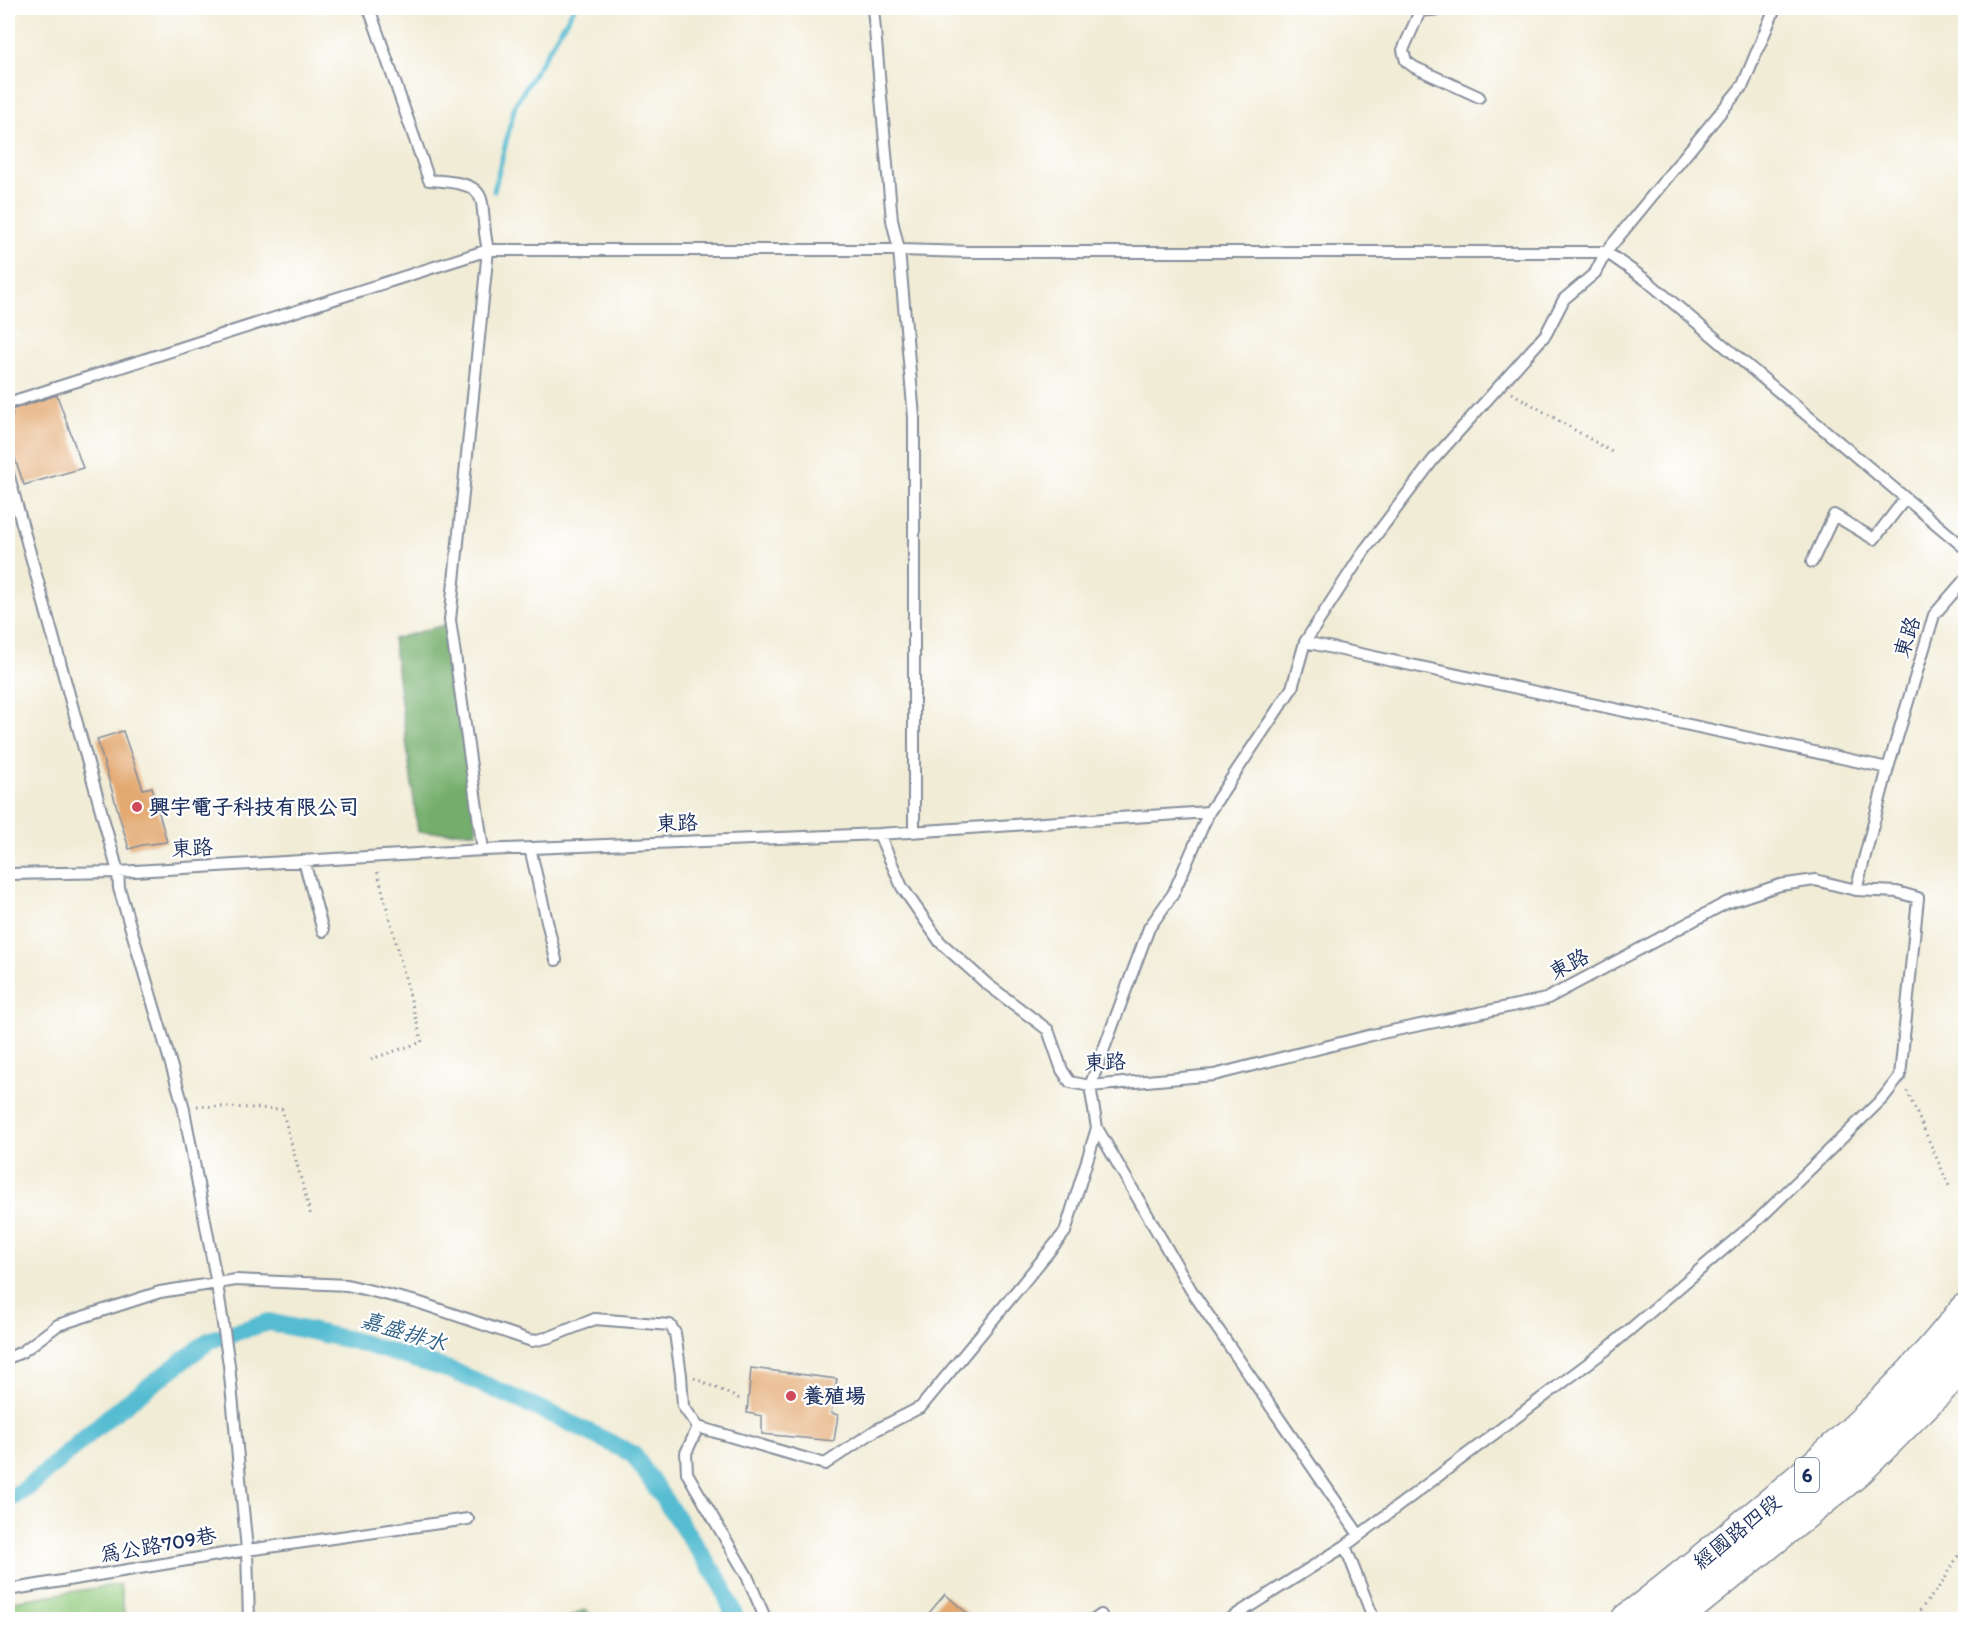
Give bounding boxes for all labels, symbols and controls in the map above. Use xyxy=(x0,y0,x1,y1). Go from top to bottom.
street label: 東路 xyxy=(1888,613,1925,661)
place label: 興宇電子科技有限公司 xyxy=(149,794,359,819)
marker: 興宇電子科技有限公司 xyxy=(130,800,144,814)
street label: 東路 xyxy=(656,809,698,836)
street label: 東路 xyxy=(170,834,214,861)
street label: 東路 xyxy=(1544,943,1593,984)
street label: 東路 xyxy=(1084,1048,1126,1075)
water label: 嘉盛排水 xyxy=(358,1306,451,1358)
place label: 養殖場 xyxy=(803,1383,866,1408)
marker: 養殖場 xyxy=(784,1389,798,1403)
road number: 6 xyxy=(1795,1458,1819,1492)
street label: 經國路四段 xyxy=(1688,1489,1785,1574)
street label: 為公路709巷 xyxy=(97,1522,218,1567)

